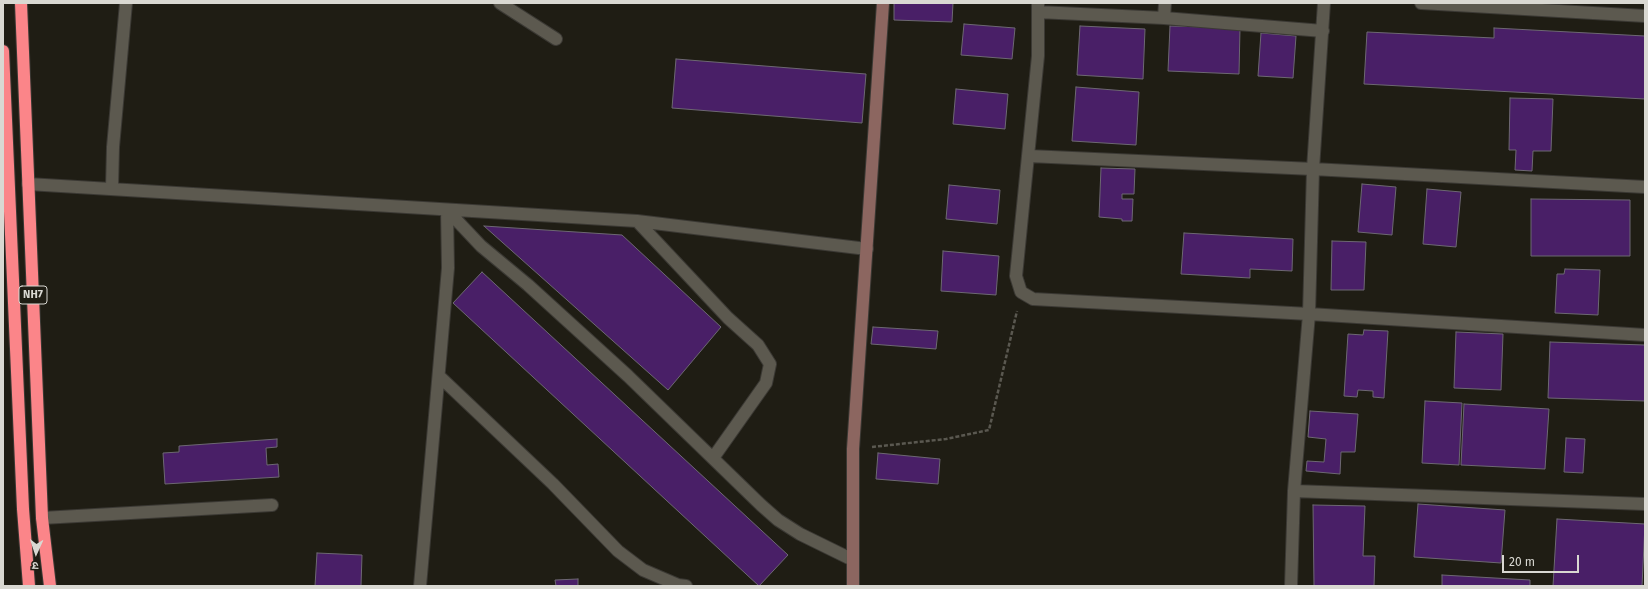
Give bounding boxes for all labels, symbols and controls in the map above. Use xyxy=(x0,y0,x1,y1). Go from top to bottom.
road number: NH7 xyxy=(19,286,47,304)
north arrow xyxy=(16,533,56,573)
scale bar xyxy=(1504,547,1581,573)
text: 20 m xyxy=(1509,555,1535,569)
text: उ xyxy=(32,559,39,572)

